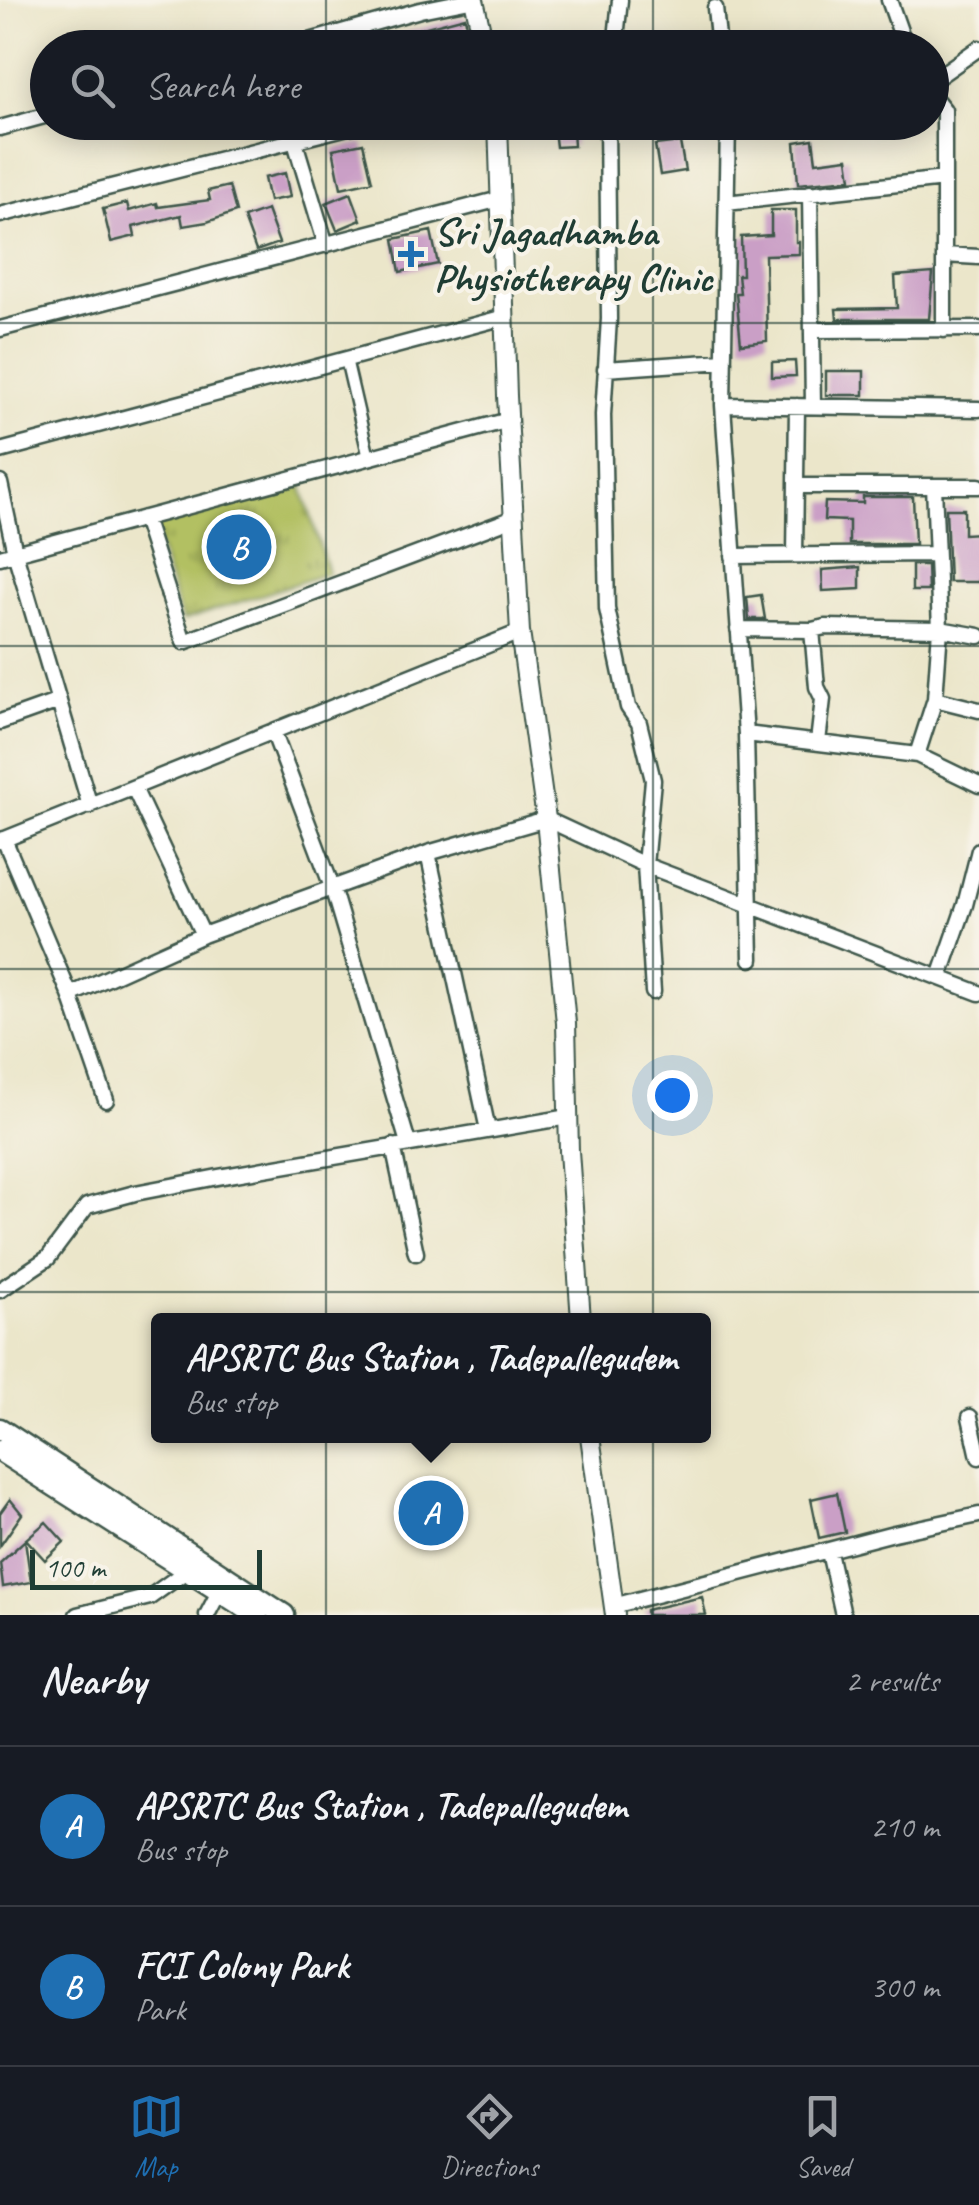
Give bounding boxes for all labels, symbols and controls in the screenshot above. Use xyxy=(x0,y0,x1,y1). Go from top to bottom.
search box xyxy=(30,30,949,140)
icon: search xyxy=(65,58,120,113)
text: Search here xyxy=(145,62,300,109)
place label: Sri Jagadhamba Physiotherapy Clinic xyxy=(434,207,714,303)
marker: Sri Jagadhamba Physiotherapy Clinic xyxy=(398,241,424,267)
pin: B xyxy=(206,510,272,584)
your location xyxy=(647,1070,698,1121)
popup xyxy=(151,1313,711,1443)
text: APSRTC Bus Station , Tadepallegudem xyxy=(185,1334,677,1381)
text: Bus stop xyxy=(185,1381,277,1422)
pin: A xyxy=(398,1476,464,1550)
scale bar xyxy=(30,1545,262,1590)
text: 100 m xyxy=(45,1550,105,1585)
text: Nearby xyxy=(40,1654,146,1707)
text: 2 results xyxy=(845,1660,939,1701)
text: APSRTC Bus Station , Tadepallegudem xyxy=(135,1782,626,1829)
text: A xyxy=(64,1806,81,1847)
text: 210 m xyxy=(870,1806,939,1847)
text: Bus stop xyxy=(135,1829,227,1870)
text: FCI Colony Park xyxy=(135,1942,349,1989)
text: B xyxy=(64,1966,81,2007)
text: 300 m xyxy=(870,1966,939,2007)
text: Park xyxy=(135,1989,186,2030)
tab: Map xyxy=(129,2089,184,2184)
tab: Directions xyxy=(441,2089,538,2184)
tab: Saved xyxy=(795,2089,850,2184)

